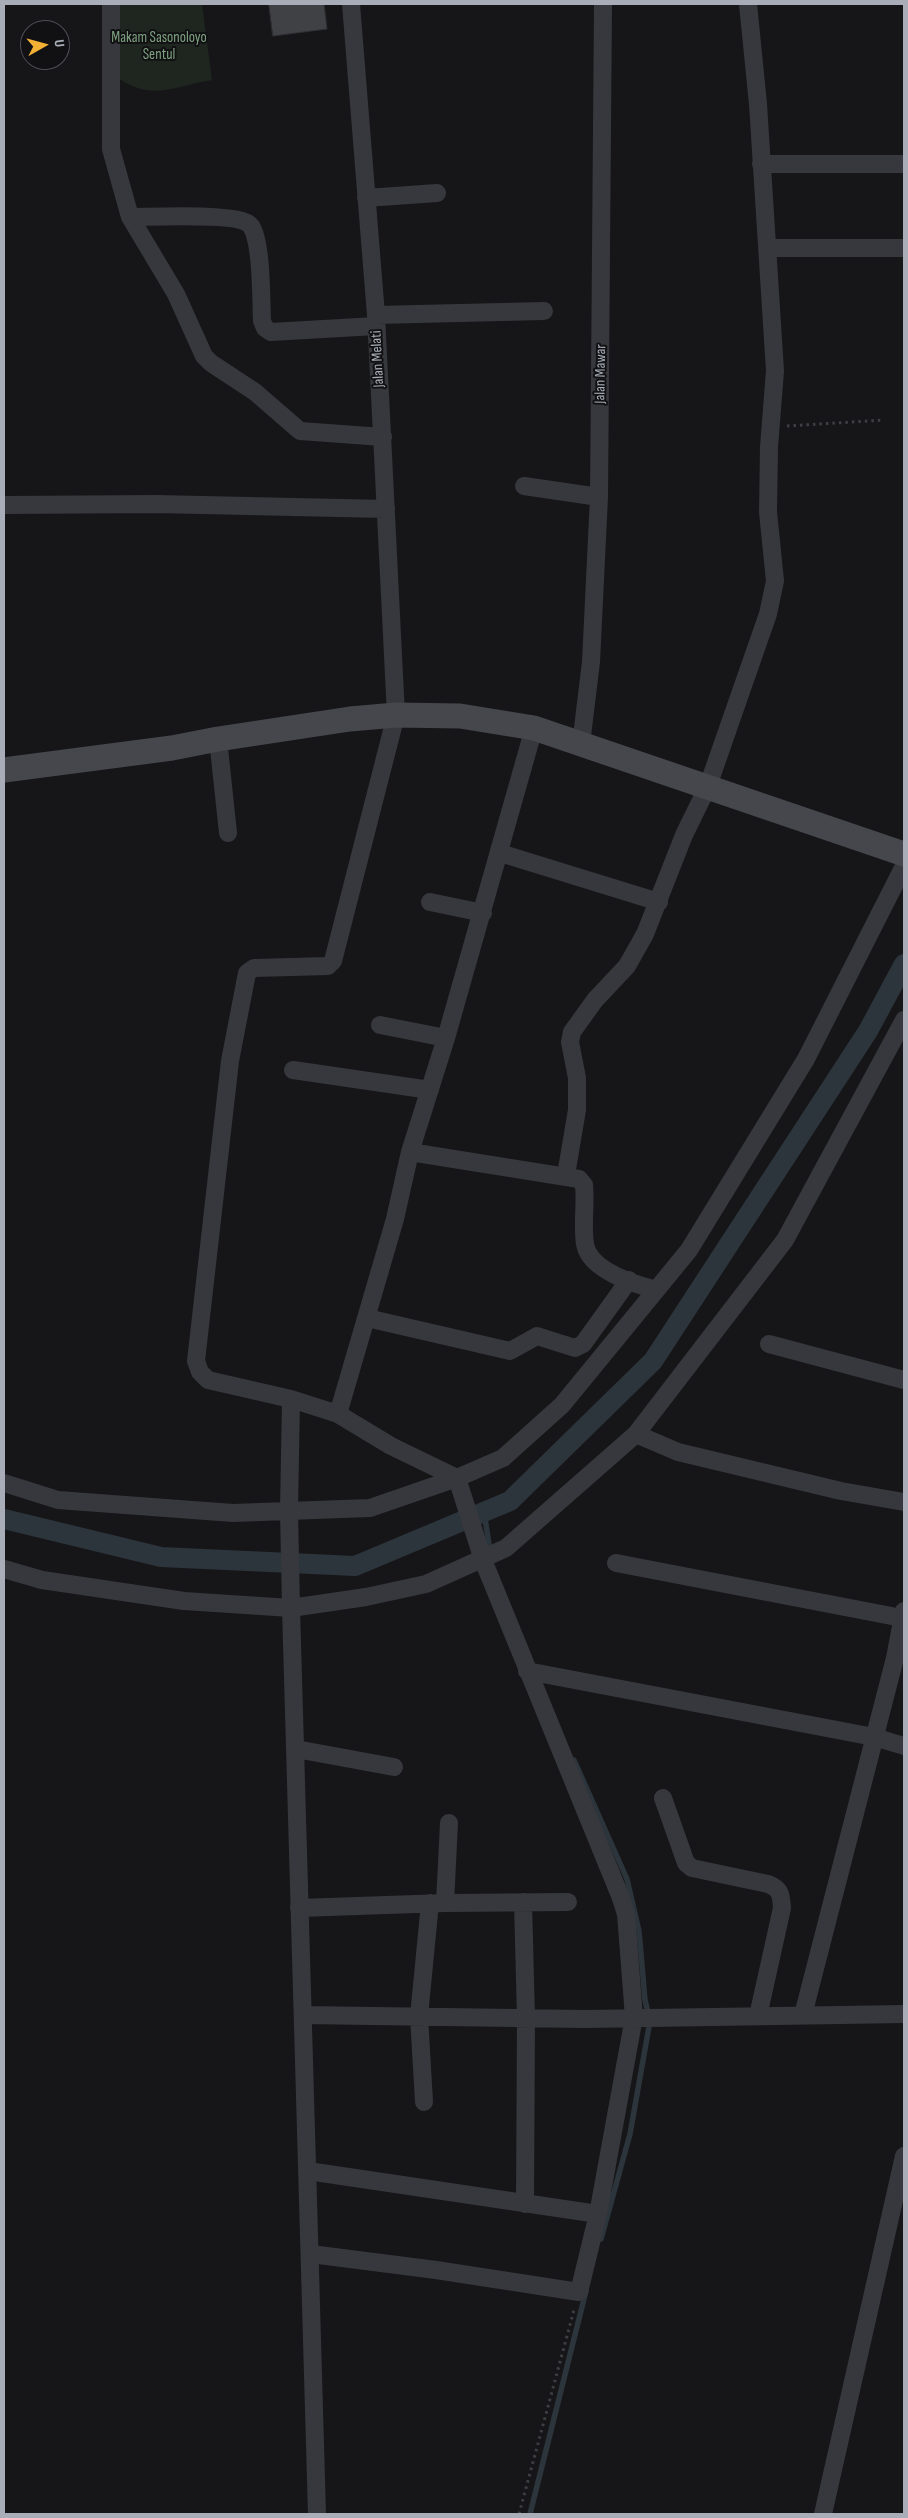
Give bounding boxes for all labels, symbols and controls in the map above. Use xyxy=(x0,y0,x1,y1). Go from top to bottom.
north arrow xyxy=(20,20,70,70)
park label: Makam Sasonoloyo Sentul xyxy=(111,29,207,64)
text: U xyxy=(51,39,68,48)
street label: Jalan Melati xyxy=(368,330,388,388)
street label: Jalan Mawar xyxy=(591,344,611,404)

